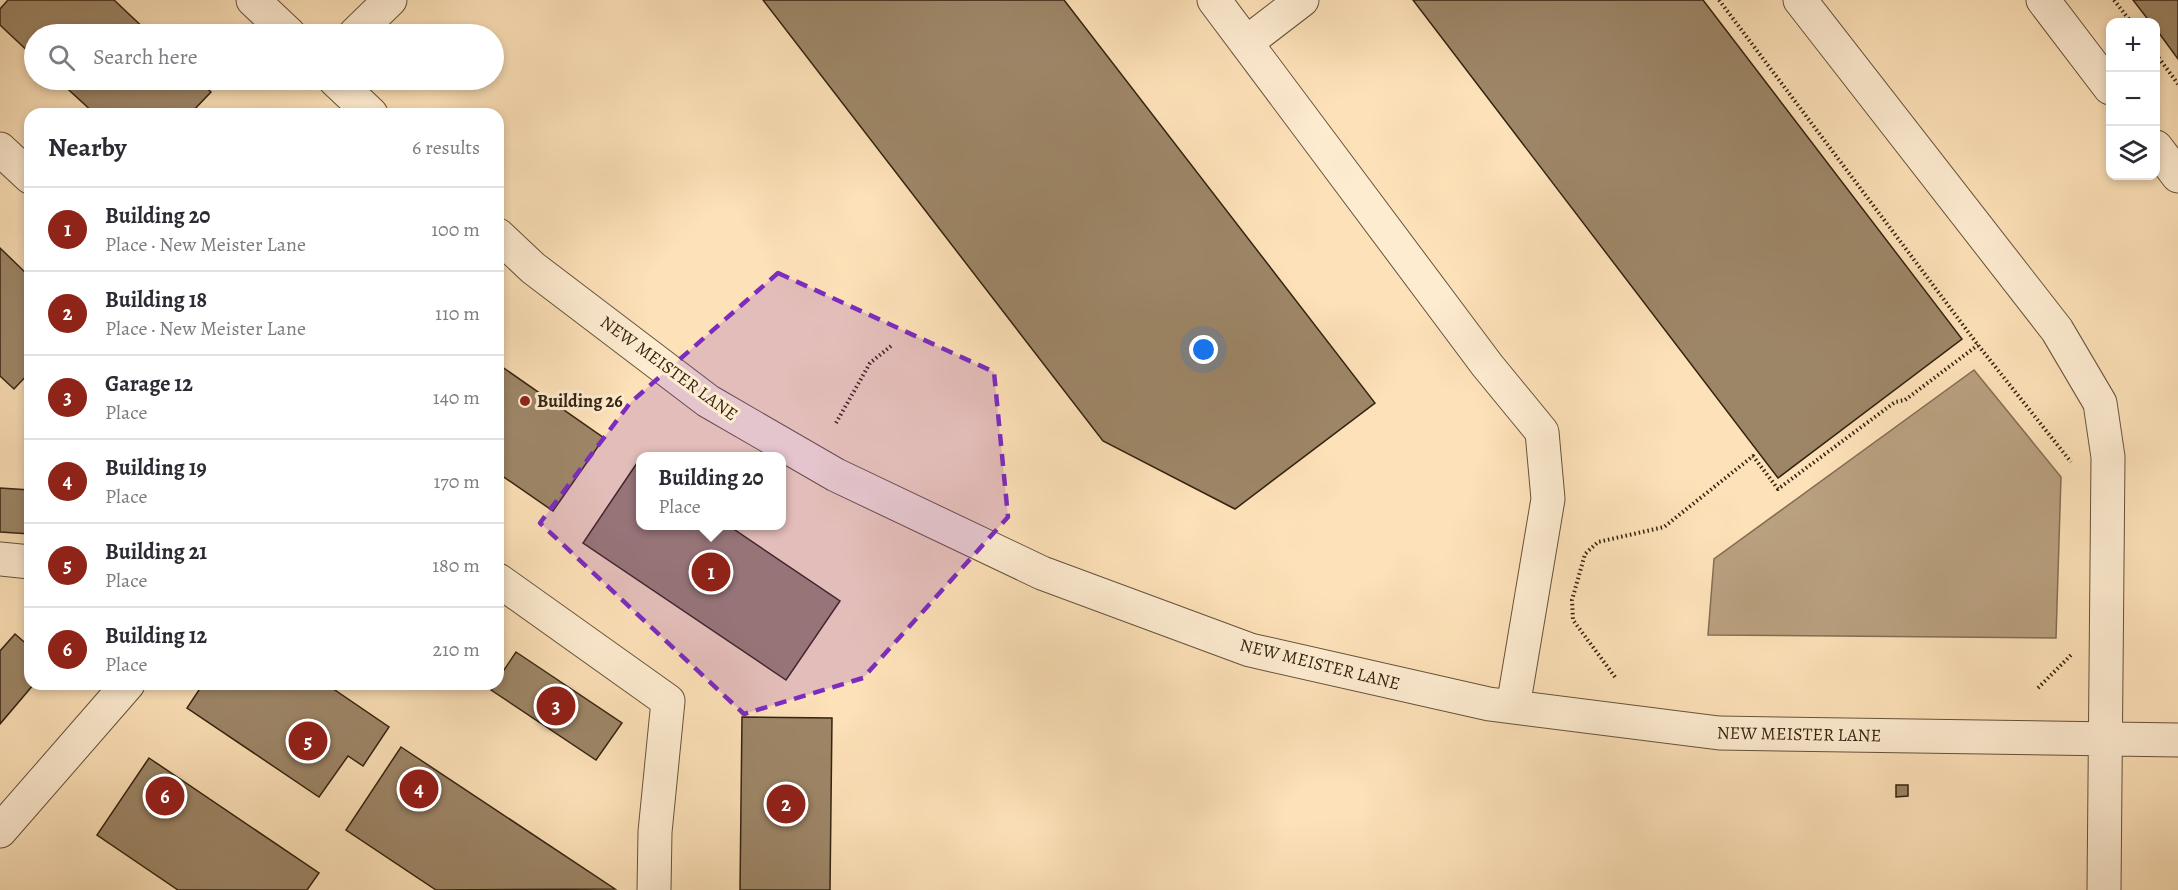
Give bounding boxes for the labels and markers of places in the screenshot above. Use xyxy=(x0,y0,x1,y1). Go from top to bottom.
place label: Building 26 xyxy=(537,389,623,413)
marker: Building 26 xyxy=(518,394,532,408)
pin: 1 xyxy=(692,550,730,594)
pin: 3 xyxy=(536,684,576,728)
pin: 5 xyxy=(288,718,328,764)
pin: 4 xyxy=(400,766,438,812)
pin: 6 xyxy=(146,774,184,818)
pin: 2 xyxy=(766,782,806,826)

